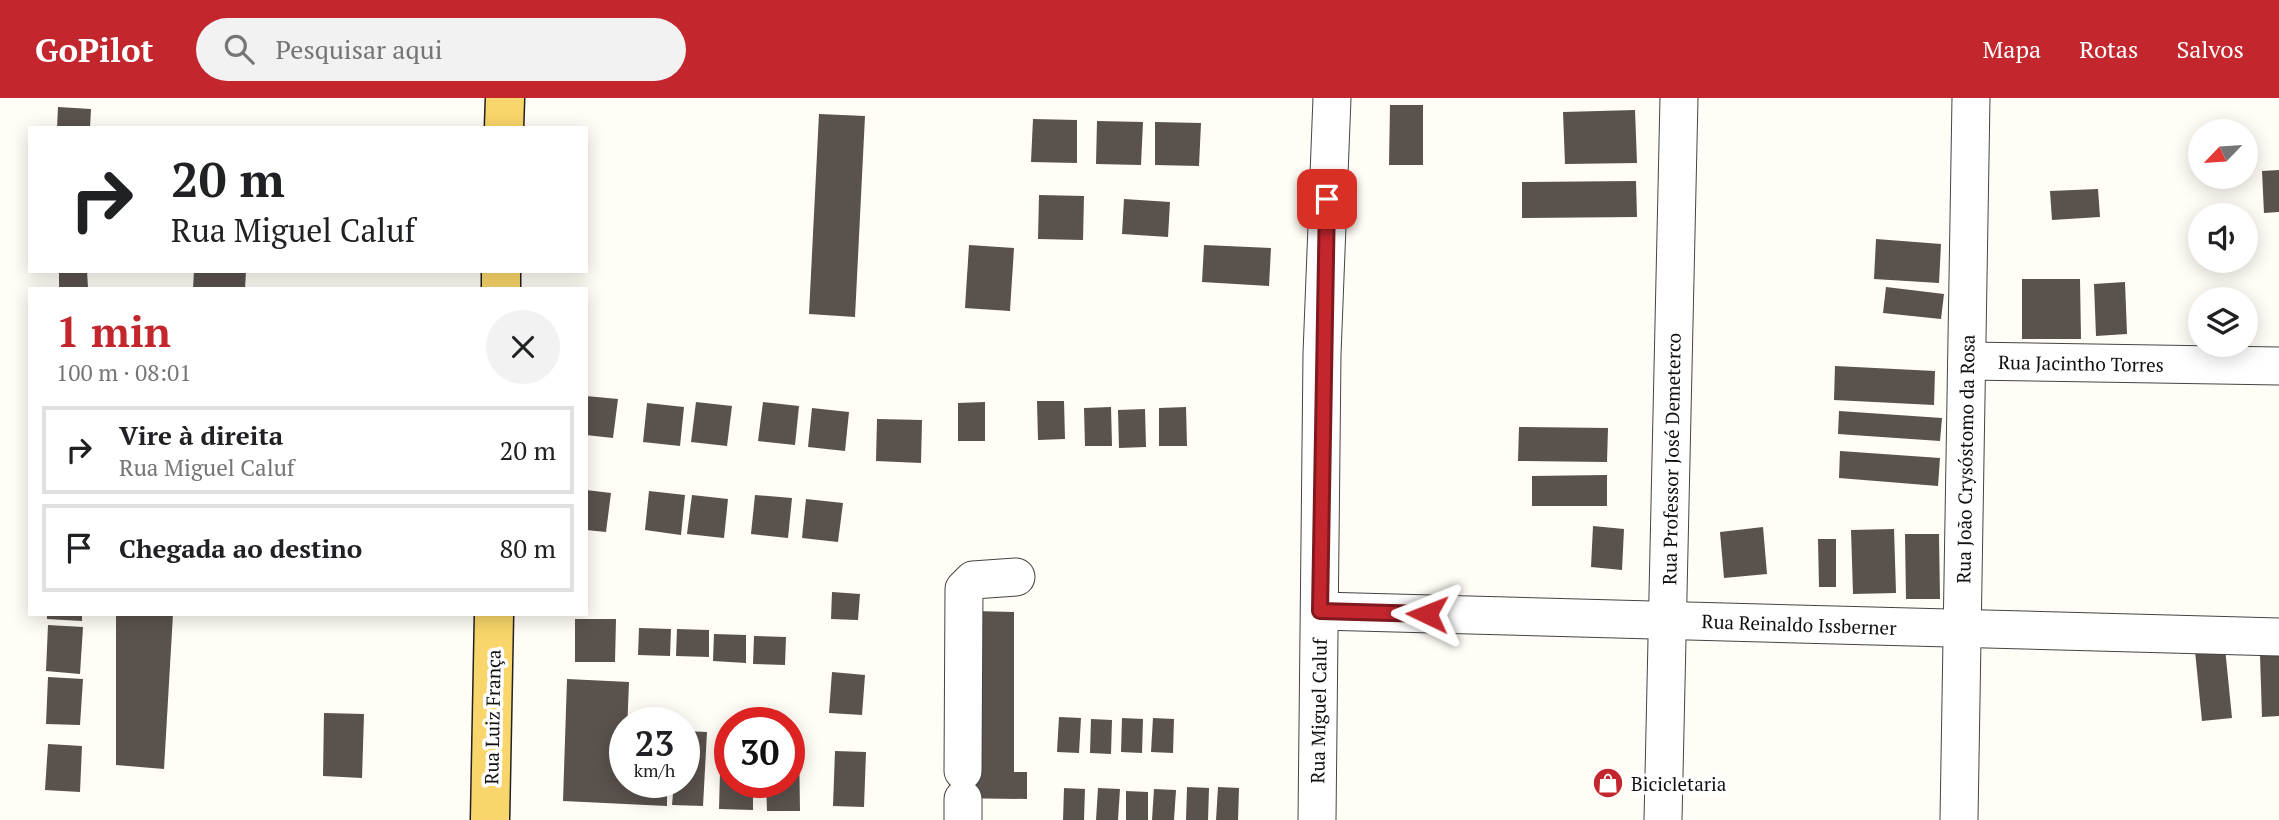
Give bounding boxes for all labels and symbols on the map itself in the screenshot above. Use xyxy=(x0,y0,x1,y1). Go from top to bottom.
north arrow xyxy=(2188,119,2258,189)
pin xyxy=(1297,169,1357,229)
street label: Rua Professor José Demeterco xyxy=(1656,333,1686,585)
street label: Rua João Crysóstomo da Rosa xyxy=(1950,334,1980,584)
street label: Rua Jacintho Torres xyxy=(1998,349,2164,377)
position arrow xyxy=(1390,577,1464,651)
street label: Rua Reinaldo Issberner xyxy=(1701,608,1898,640)
street label: Rua Miguel Caluf xyxy=(1304,637,1332,784)
street label: Rua Luiz França xyxy=(478,649,506,785)
speed limit sign: 30 xyxy=(714,707,805,798)
shop icon: Bicicletaria xyxy=(1591,766,1625,800)
place label: Bicicletaria xyxy=(1631,771,1727,796)

